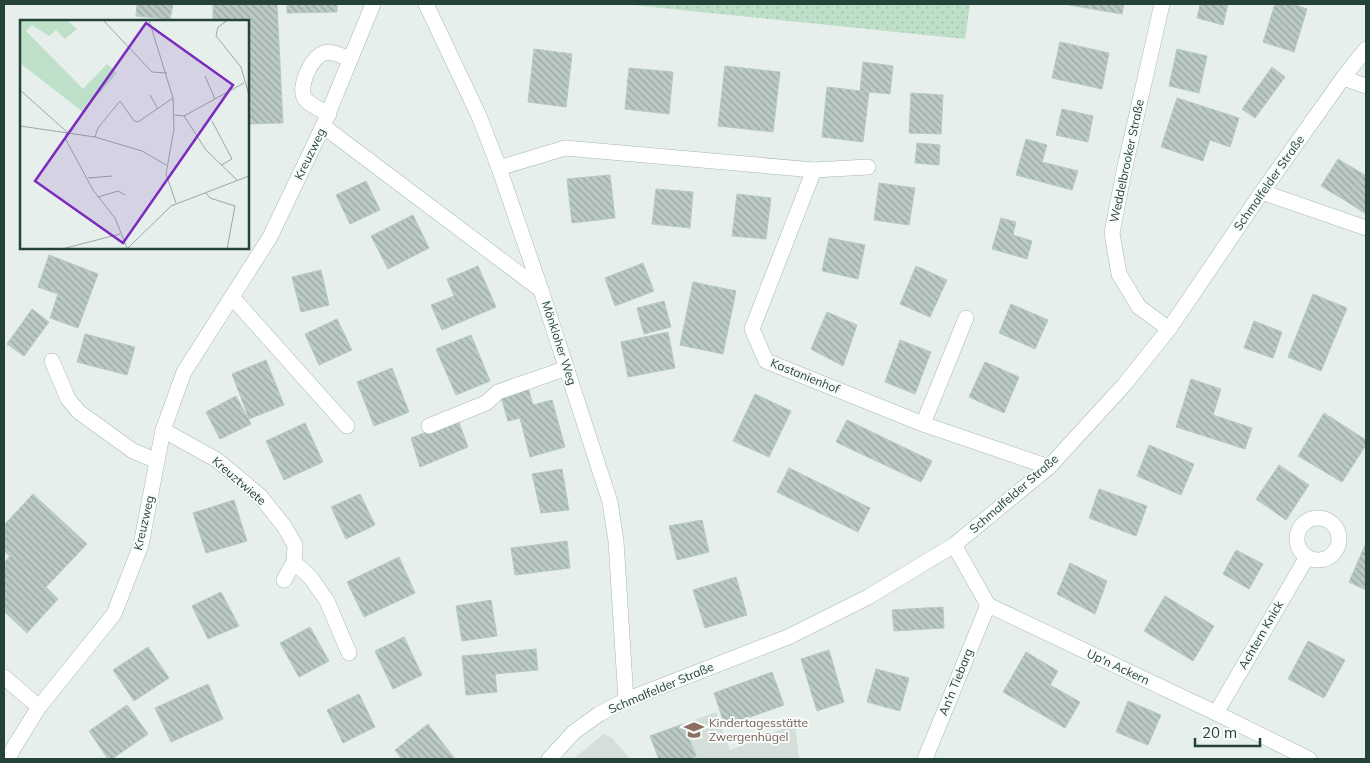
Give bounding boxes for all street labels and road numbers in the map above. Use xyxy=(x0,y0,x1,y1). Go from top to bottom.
street label: Weddelbrooker Straße xyxy=(1106,98,1147,224)
street label: Kreuzweg xyxy=(291,126,328,182)
street label: Schmalfelder Straße xyxy=(1230,132,1307,233)
street label: Mönkloher Weg xyxy=(539,299,580,387)
street label: Kastanienhof xyxy=(768,355,843,397)
street label: Schmalfelder Straße xyxy=(966,451,1061,536)
street label: Kreuztwiete xyxy=(209,453,269,508)
street label: Kreuzweg xyxy=(130,494,157,552)
street label: Achtern Knick xyxy=(1235,597,1287,672)
street label: An'n Tiebarg xyxy=(935,646,976,718)
street label: Up'n Ackern xyxy=(1084,646,1152,688)
street label: Schmalfelder Straße xyxy=(606,659,716,716)

